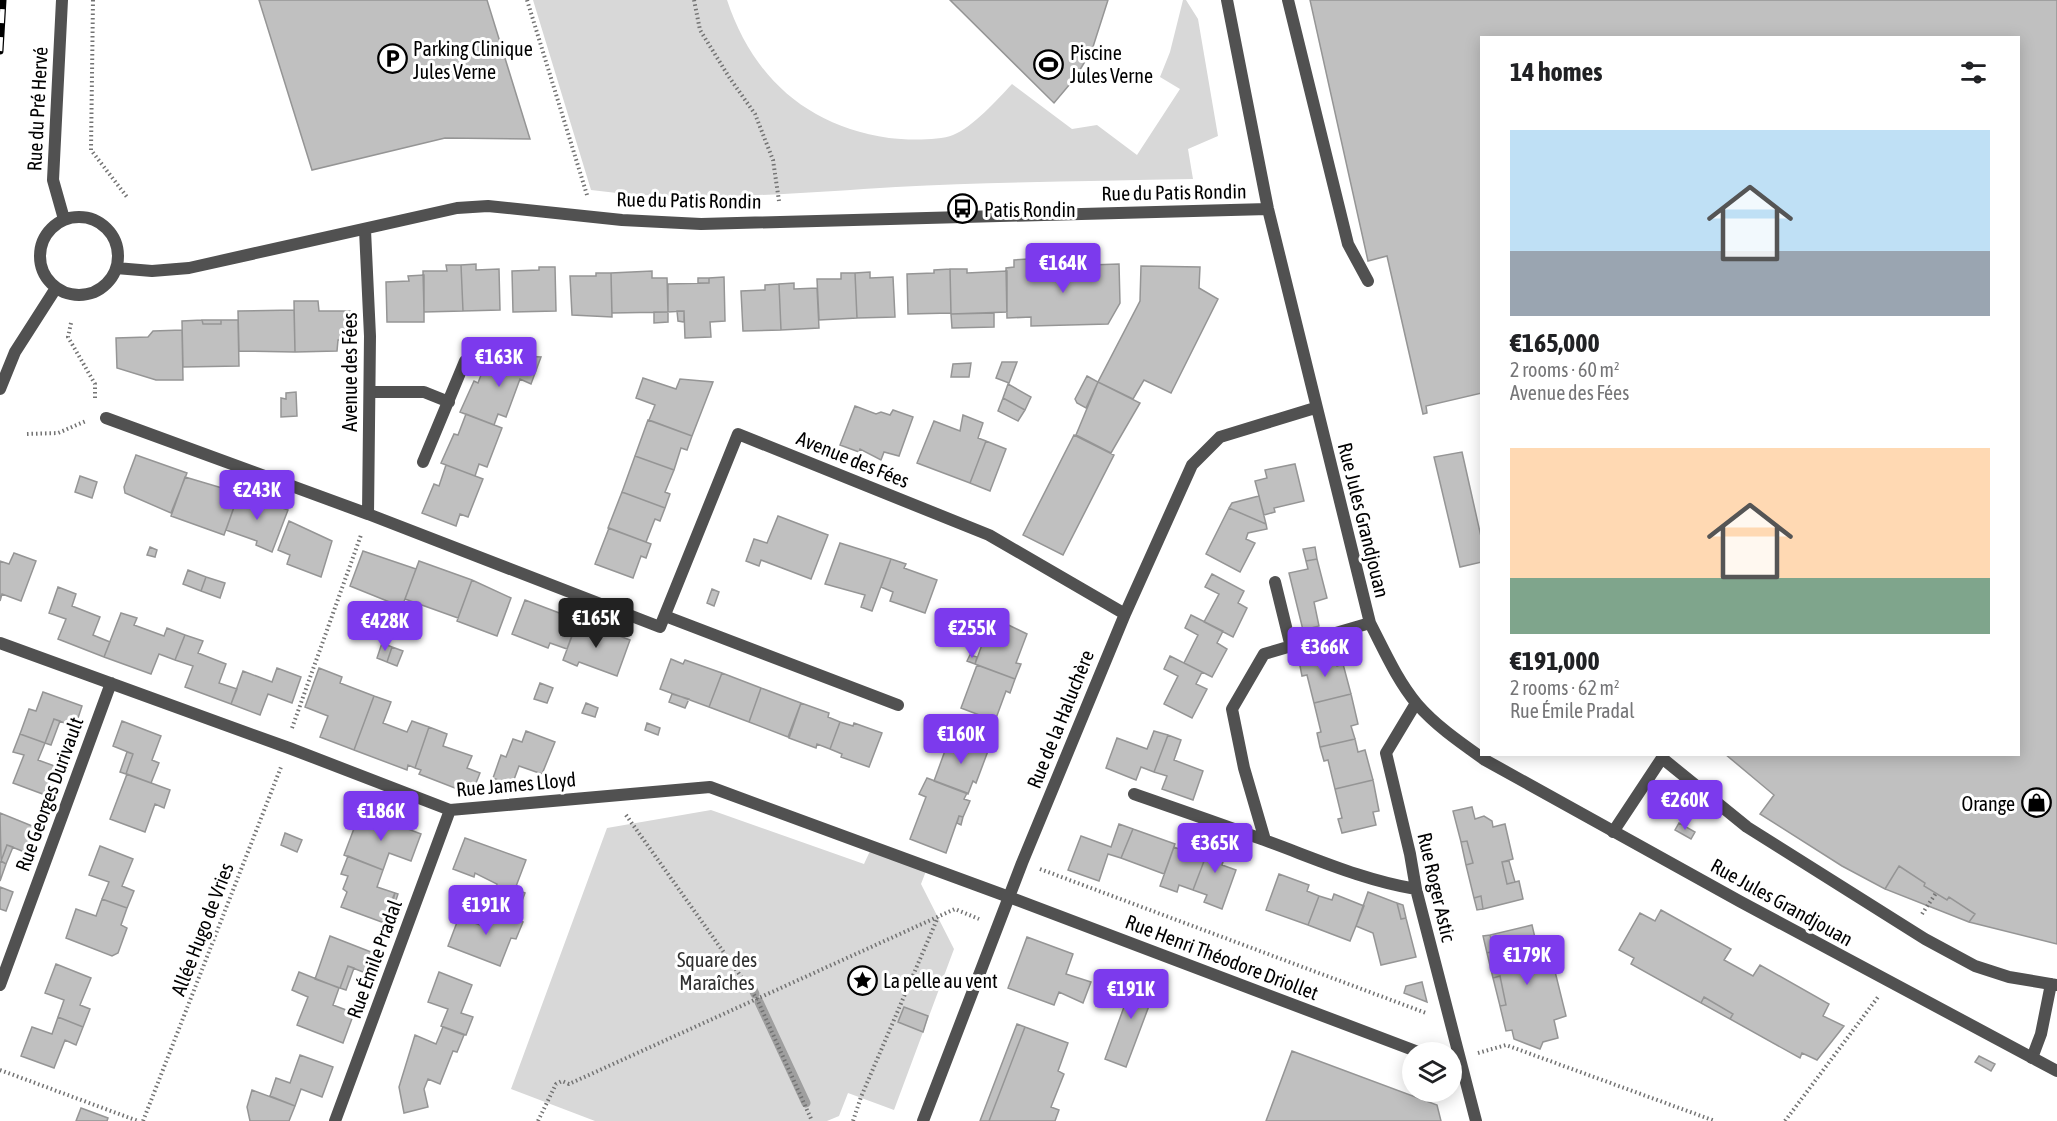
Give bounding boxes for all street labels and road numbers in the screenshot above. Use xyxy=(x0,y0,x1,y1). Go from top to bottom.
street label: Rue du Pré Hervé xyxy=(22,46,52,172)
street label: Rue du Patis Rondin xyxy=(1101,179,1247,205)
street label: Rue du Patis Rondin xyxy=(616,187,762,213)
street label: Avenue des Fées xyxy=(338,312,361,432)
street label: Avenue des Fées xyxy=(793,426,913,492)
street label: Rue Jules Grandjouan xyxy=(1334,440,1394,600)
street label: Rue de la Haluchère xyxy=(1022,646,1098,792)
street label: Rue Georges Durivault xyxy=(10,714,88,874)
street label: Rue James Lloyd xyxy=(455,767,577,801)
street label: Rue Roger Astic xyxy=(1413,830,1461,944)
street label: Rue Jules Grandjouan xyxy=(1707,853,1857,951)
street label: Allée Hugo de Vries xyxy=(166,859,238,999)
street label: Rue Émile Pradal xyxy=(342,896,406,1021)
street label: Rue Henri Théodore Driollet xyxy=(1122,910,1322,1004)

